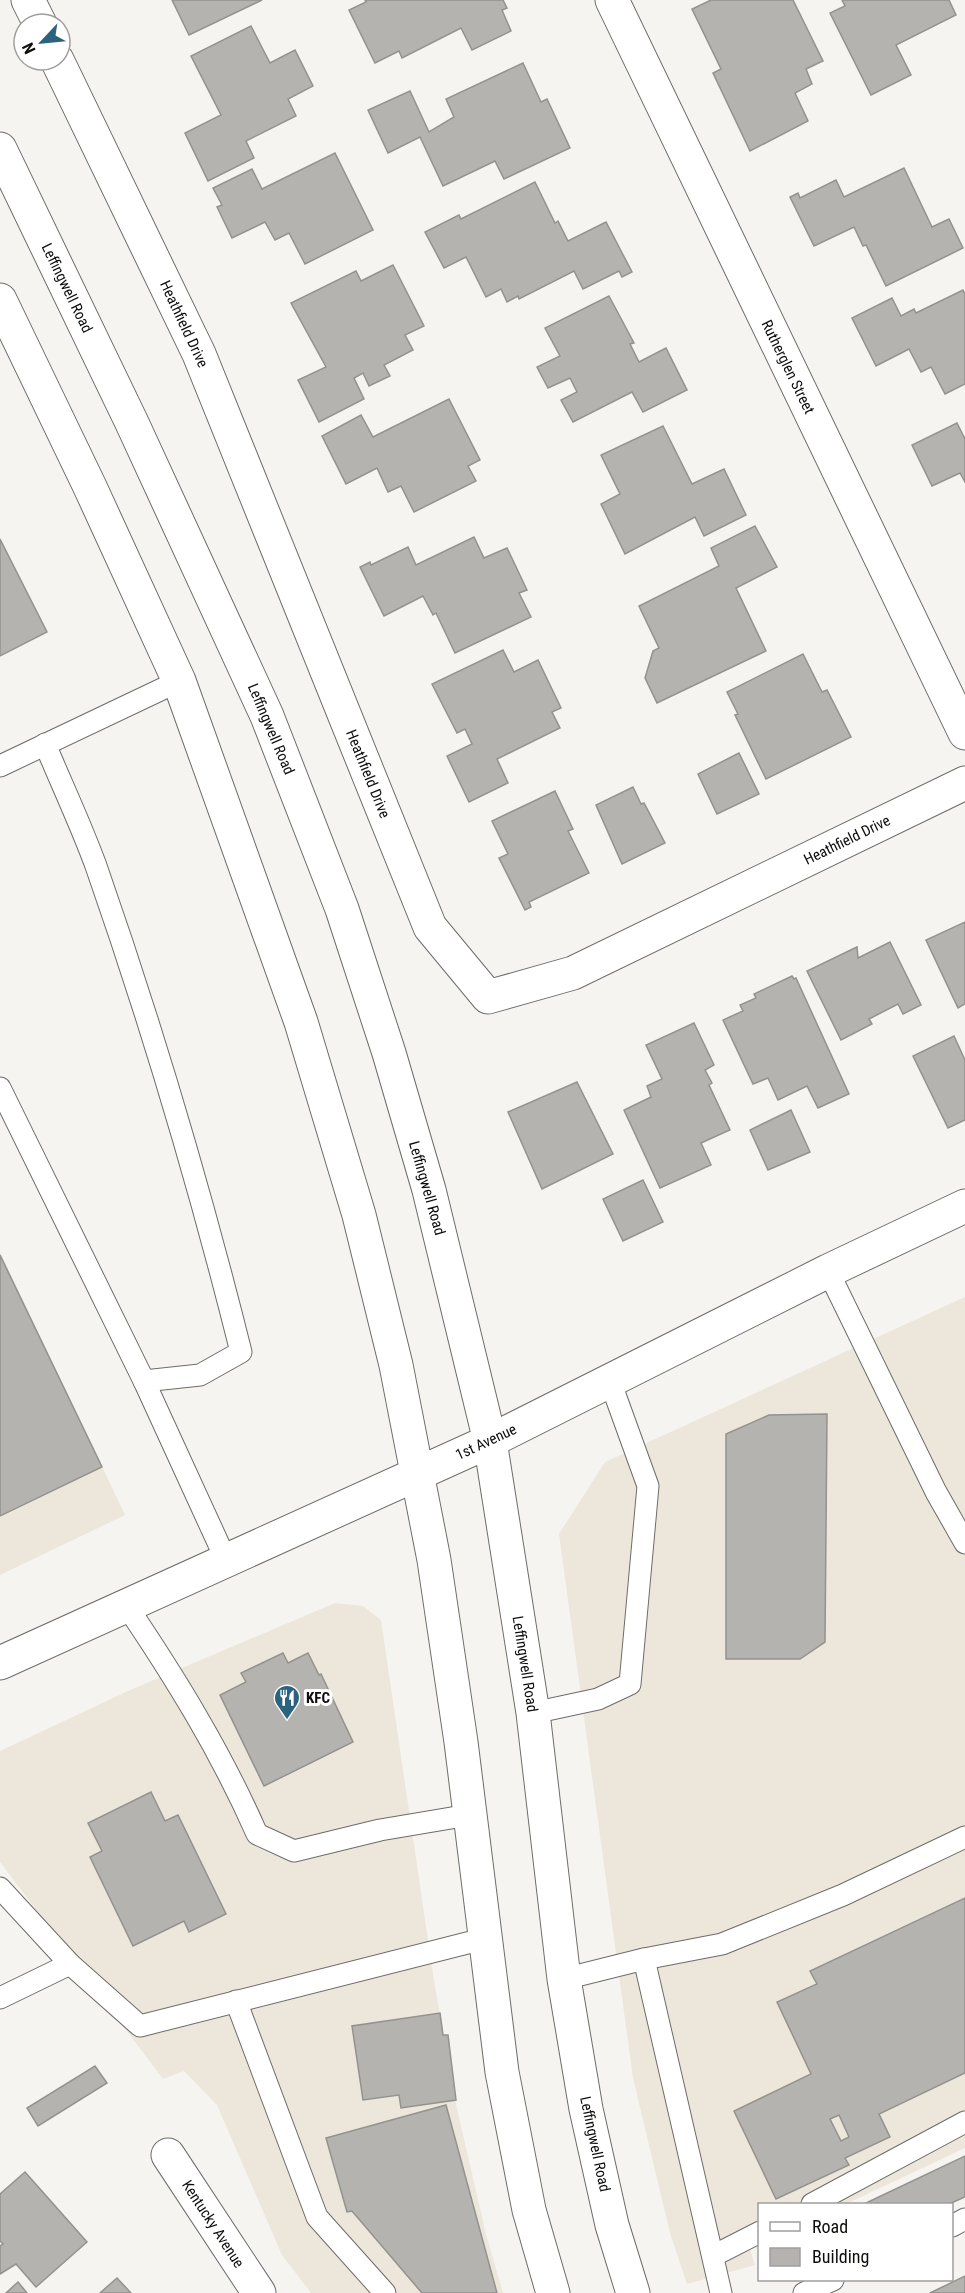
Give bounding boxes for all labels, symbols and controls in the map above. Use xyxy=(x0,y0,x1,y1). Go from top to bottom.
north arrow xyxy=(12,12,72,72)
text: N xyxy=(18,40,40,57)
street label: Leffingwell Road xyxy=(38,240,96,336)
street label: Heathfield Drive xyxy=(156,278,212,370)
street label: Rutherglen Street xyxy=(758,317,818,417)
street label: Leffingwell Road xyxy=(244,681,298,777)
street label: Heathfield Drive xyxy=(342,727,394,821)
street label: Heathfield Drive xyxy=(801,811,893,869)
street label: Leffingwell Road xyxy=(405,1139,449,1237)
street label: 1st Avenue xyxy=(453,1420,519,1464)
street label: Leffingwell Road xyxy=(509,1615,541,1713)
restaurant icon: KFC xyxy=(272,1683,302,1721)
place label: KFC xyxy=(306,1689,330,1707)
street label: Leffingwell Road xyxy=(576,2095,614,2193)
street label: Kentucky Avenue xyxy=(178,2177,248,2271)
legend xyxy=(758,2203,953,2281)
text: Road xyxy=(812,2216,848,2237)
text: Building xyxy=(812,2246,869,2267)

